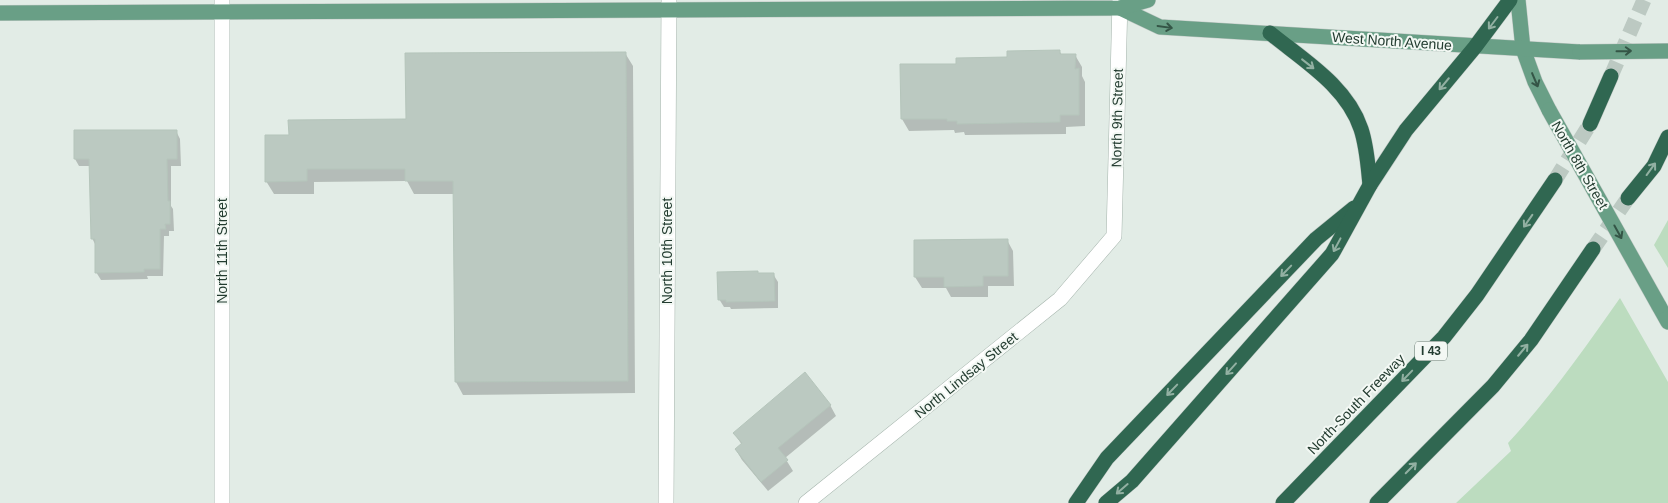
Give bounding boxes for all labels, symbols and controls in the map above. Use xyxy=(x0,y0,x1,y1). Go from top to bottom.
one-way arrow xyxy=(1488,16,1498,30)
one-way arrow xyxy=(1157,22,1173,32)
street label: West North Avenue xyxy=(1332,29,1453,53)
one-way arrow xyxy=(1616,46,1632,56)
one-way arrow xyxy=(1301,58,1314,69)
street label: North 9th Street xyxy=(1108,68,1126,168)
one-way arrow xyxy=(1530,72,1540,87)
one-way arrow xyxy=(1439,77,1450,90)
street label: North 8th Street xyxy=(1548,118,1612,212)
one-way arrow xyxy=(1645,163,1656,176)
street label: North 11th Street xyxy=(214,198,230,304)
street label: North 10th Street xyxy=(659,198,675,304)
one-way arrow xyxy=(1523,214,1533,228)
one-way arrow xyxy=(1614,224,1623,239)
one-way arrow xyxy=(1332,238,1342,253)
one-way arrow xyxy=(1280,265,1292,277)
street label: North Lindsay Street xyxy=(911,329,1021,421)
road number: I 43 xyxy=(1415,342,1447,361)
one-way arrow xyxy=(1517,344,1528,357)
street label: North-South Freeway xyxy=(1304,351,1408,457)
one-way arrow xyxy=(1225,362,1237,375)
one-way arrow xyxy=(1401,370,1413,382)
one-way arrow xyxy=(1166,383,1178,396)
one-way arrow xyxy=(1405,462,1417,475)
one-way arrow xyxy=(1116,483,1129,495)

